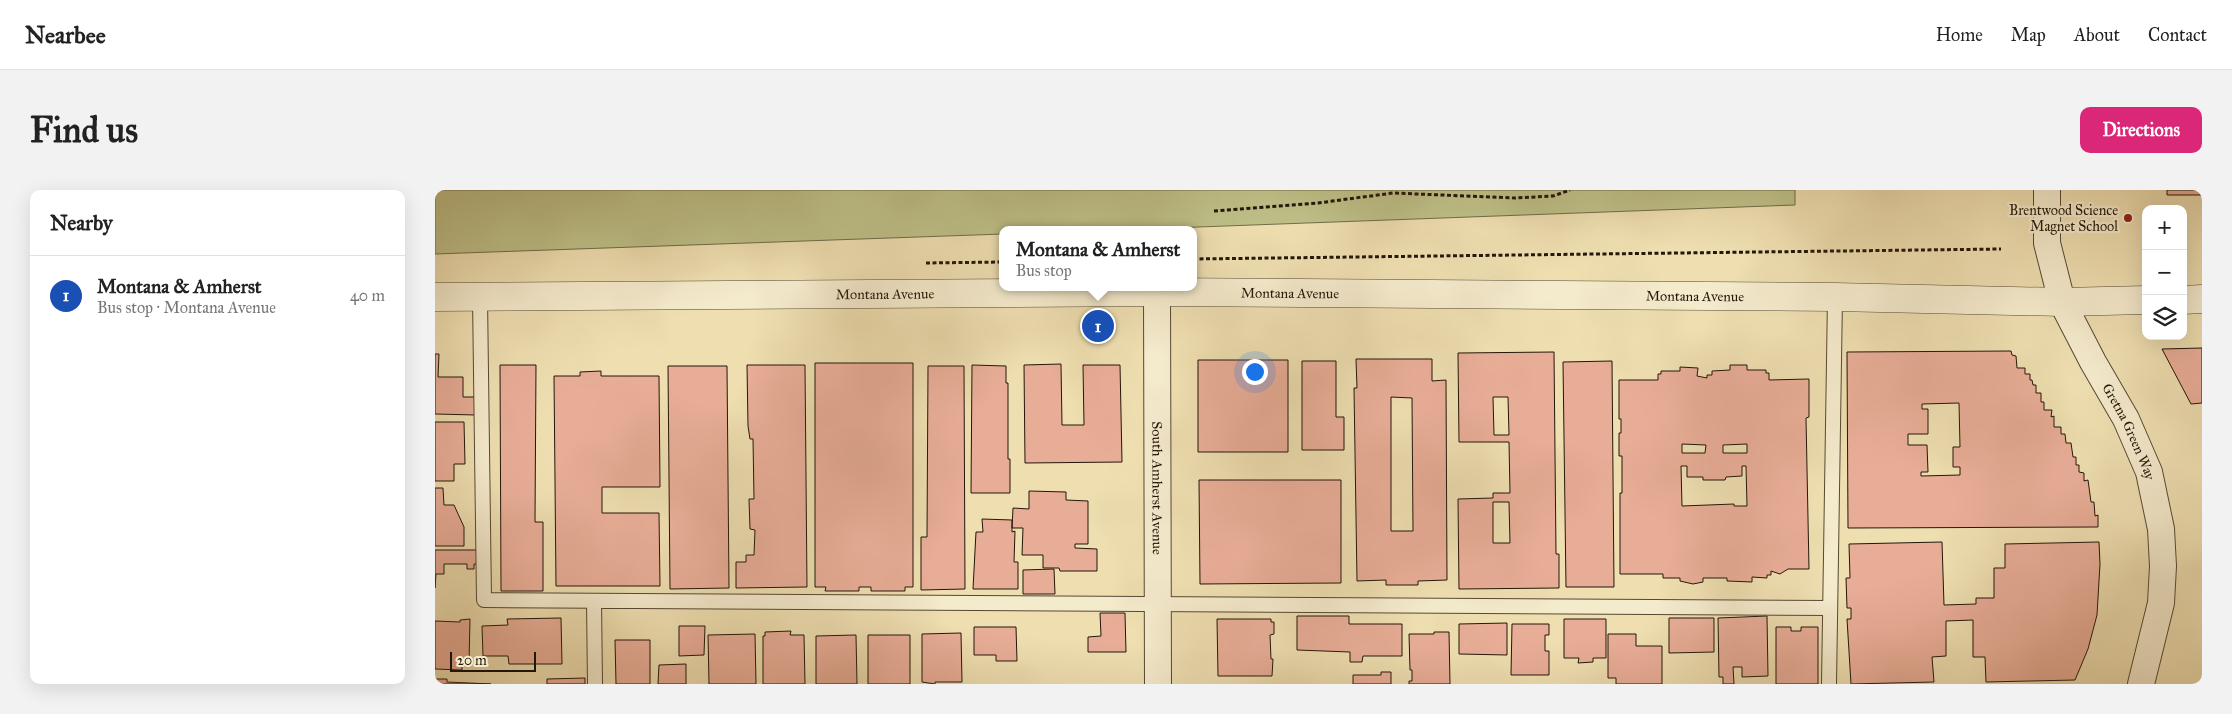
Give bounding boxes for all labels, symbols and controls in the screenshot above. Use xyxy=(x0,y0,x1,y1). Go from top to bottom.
text: Nearbee xyxy=(25,20,106,50)
text: Home xyxy=(1936,24,1983,46)
text: Map xyxy=(2011,24,2046,46)
text: About xyxy=(2074,24,2120,46)
text: Contact xyxy=(2148,24,2207,46)
button: Directions xyxy=(2080,107,2202,153)
text: Find us xyxy=(30,109,138,152)
place label: Brentwood Science Magnet School xyxy=(2009,202,2118,235)
map controls xyxy=(2142,205,2187,340)
button: + xyxy=(2142,205,2187,250)
text: Nearby xyxy=(50,210,113,236)
marker: Brentwood Science Magnet School xyxy=(2122,212,2134,224)
popup xyxy=(999,226,1197,291)
text: Montana & Amherst xyxy=(1016,238,1180,261)
button: − xyxy=(2142,250,2187,295)
text: Bus stop xyxy=(1016,261,1072,280)
text: Montana & Amherst xyxy=(97,275,262,298)
street label: Montana Avenue xyxy=(1241,284,1339,302)
street label: Montana Avenue xyxy=(836,285,934,303)
text: 1 xyxy=(63,286,69,305)
text: 40 m xyxy=(350,286,385,305)
street label: Montana Avenue xyxy=(1646,287,1744,305)
button: layers xyxy=(2142,295,2187,340)
text: Bus stop · Montana Avenue xyxy=(97,298,276,317)
pin: 1 xyxy=(1082,307,1114,345)
your location xyxy=(1242,359,1268,385)
street label: Gretna Green Way xyxy=(2099,380,2159,482)
street label: South Amherst Avenue xyxy=(1149,421,1166,555)
scale bar xyxy=(450,649,536,672)
text: 20 m xyxy=(457,652,487,669)

